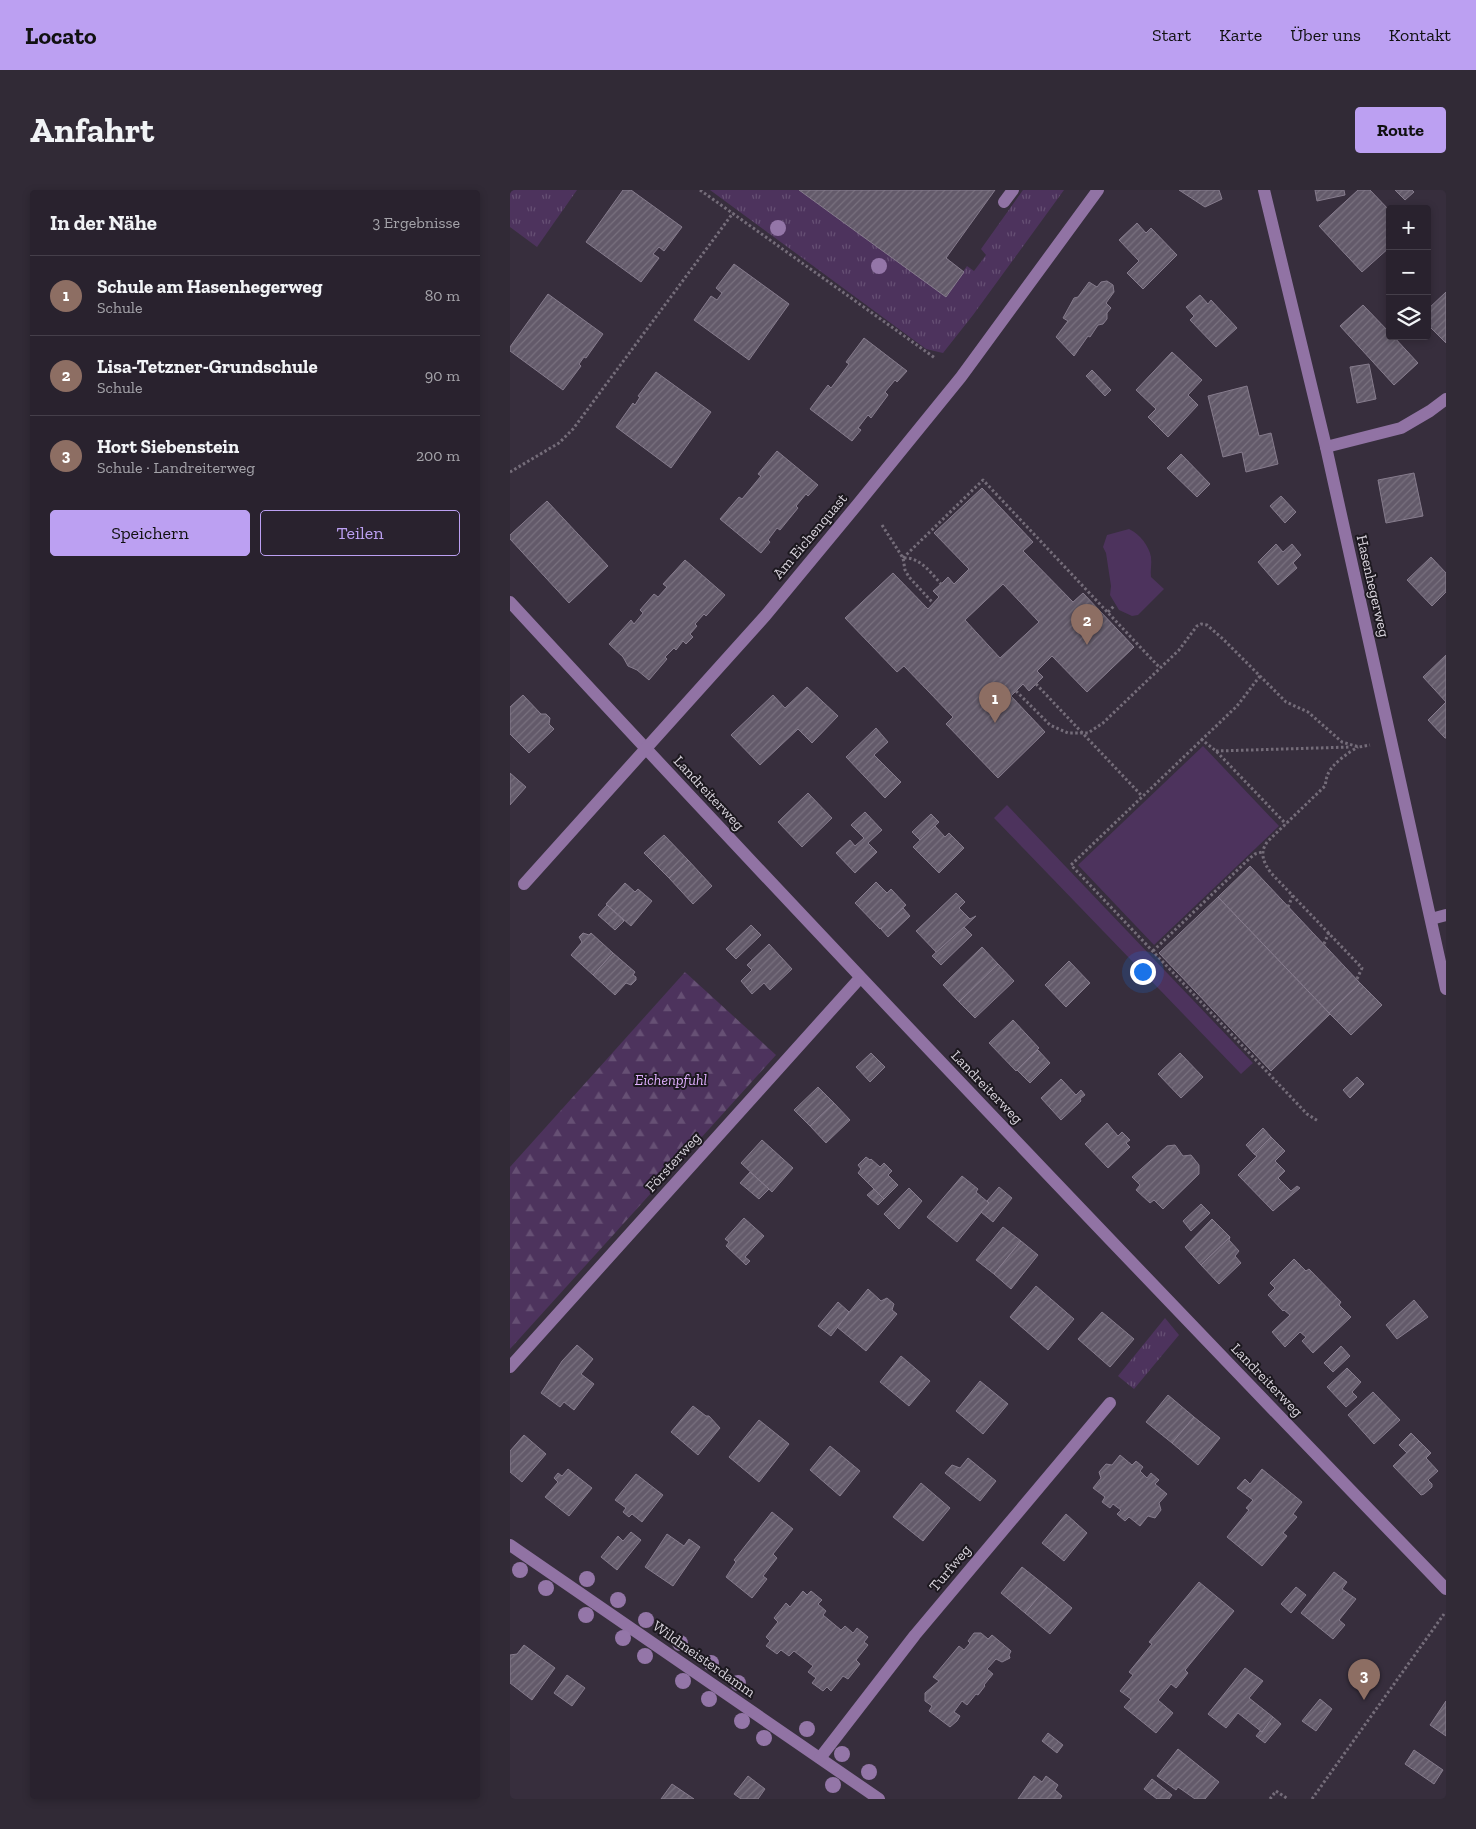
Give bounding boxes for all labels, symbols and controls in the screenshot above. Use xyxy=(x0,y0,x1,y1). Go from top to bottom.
text: Locato xyxy=(25,21,97,50)
text: Start xyxy=(1152,24,1191,46)
text: Karte xyxy=(1219,24,1262,46)
text: Über uns xyxy=(1290,24,1361,46)
text: Kontakt xyxy=(1389,24,1451,46)
button: Route xyxy=(1355,107,1446,153)
text: Anfahrt xyxy=(30,109,154,151)
map controls xyxy=(1386,205,1431,340)
button: + xyxy=(1386,205,1431,250)
text: In der Nähe xyxy=(50,210,157,235)
text: 3 Ergebnisse xyxy=(372,213,460,232)
button: − xyxy=(1386,250,1431,295)
text: Schule am Hasenhegerweg xyxy=(97,275,322,298)
text: 1 xyxy=(63,286,69,305)
text: 80 m xyxy=(425,286,460,305)
button: layers xyxy=(1386,295,1431,340)
text: Schule xyxy=(97,298,143,317)
text: Lisa-Tetzner-Grundschule xyxy=(97,355,318,378)
text: 2 xyxy=(62,366,70,385)
text: 90 m xyxy=(425,366,460,385)
text: Schule xyxy=(97,378,143,397)
text: Hort Siebenstein xyxy=(97,435,239,458)
text: 3 xyxy=(62,446,70,465)
text: 200 m xyxy=(416,446,460,465)
text: Schule · Landreiterweg xyxy=(97,458,255,477)
street label: Am Eichenquast xyxy=(769,489,851,582)
button: Speichern xyxy=(50,510,250,556)
button: Teilen xyxy=(260,510,460,556)
street label: Hasenhegerweg xyxy=(1353,533,1393,639)
pin: 2 xyxy=(1071,604,1103,645)
pin: 1 xyxy=(979,682,1011,723)
street label: Landreiterweg xyxy=(670,752,748,834)
your location xyxy=(1130,959,1156,985)
street label: Landreiterweg xyxy=(947,1046,1027,1128)
park label: Eichenpfuhl xyxy=(635,1071,707,1089)
street label: Försterweg xyxy=(642,1128,704,1196)
street label: Landreiterweg xyxy=(1227,1339,1307,1421)
street label: Turfweg xyxy=(925,1541,975,1595)
street label: Wildmeisterdamm xyxy=(649,1617,759,1701)
pin: 3 xyxy=(1348,1659,1380,1700)

